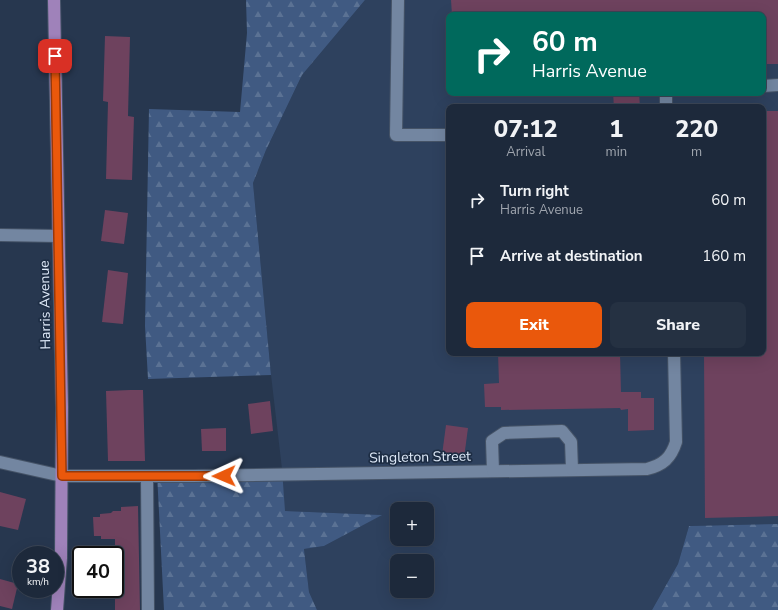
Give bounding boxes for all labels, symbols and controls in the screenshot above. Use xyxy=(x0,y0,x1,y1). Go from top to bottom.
text: 60 m xyxy=(532,23,598,61)
icon: right xyxy=(466,28,518,80)
pin xyxy=(38,39,72,73)
icon: arrive xyxy=(44,45,66,67)
text: Harris Avenue xyxy=(532,59,647,83)
text: 07:12 xyxy=(494,113,558,145)
text: 1 xyxy=(609,113,624,145)
text: 220 xyxy=(675,113,718,145)
text: Arrival xyxy=(506,143,545,161)
text: min xyxy=(606,143,627,161)
text: m xyxy=(691,143,702,161)
text: Turn right xyxy=(500,181,569,201)
icon: right xyxy=(466,189,488,211)
text: 60 m xyxy=(711,190,746,210)
text: Harris Avenue xyxy=(500,201,583,219)
icon: arrive xyxy=(466,245,488,267)
text: Arrive at destination xyxy=(500,246,643,266)
text: 160 m xyxy=(702,246,746,266)
street label: Harris Avenue xyxy=(35,260,55,350)
button: Exit xyxy=(466,302,602,348)
button: Share xyxy=(610,302,746,348)
street label: Singleton Street xyxy=(369,447,471,467)
position arrow xyxy=(203,455,245,497)
map controls xyxy=(390,502,434,598)
button: + xyxy=(390,502,434,546)
speed limit sign: 40 xyxy=(72,546,124,598)
text: 38 xyxy=(26,553,50,580)
button: − xyxy=(390,554,434,598)
text: km/h xyxy=(27,575,49,589)

